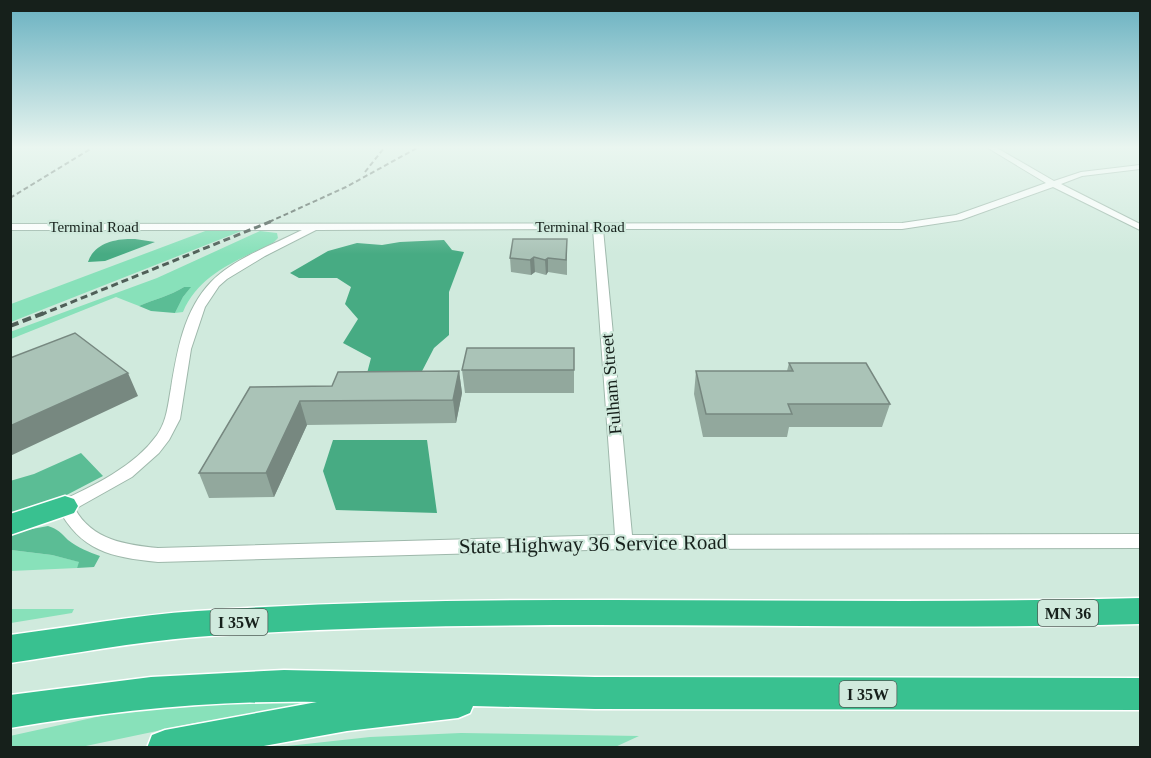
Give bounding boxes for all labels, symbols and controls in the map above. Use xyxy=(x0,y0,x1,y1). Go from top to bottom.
street label: Terminal Road xyxy=(49,219,139,235)
street label: Terminal Road xyxy=(535,219,625,235)
street label: Fulham Street xyxy=(597,333,625,435)
street label: State Highway 36 Service Road xyxy=(459,530,728,558)
road number: MN 36 xyxy=(1038,600,1098,626)
road number: I 35W xyxy=(210,609,268,635)
road number: I 35W xyxy=(840,681,896,707)

